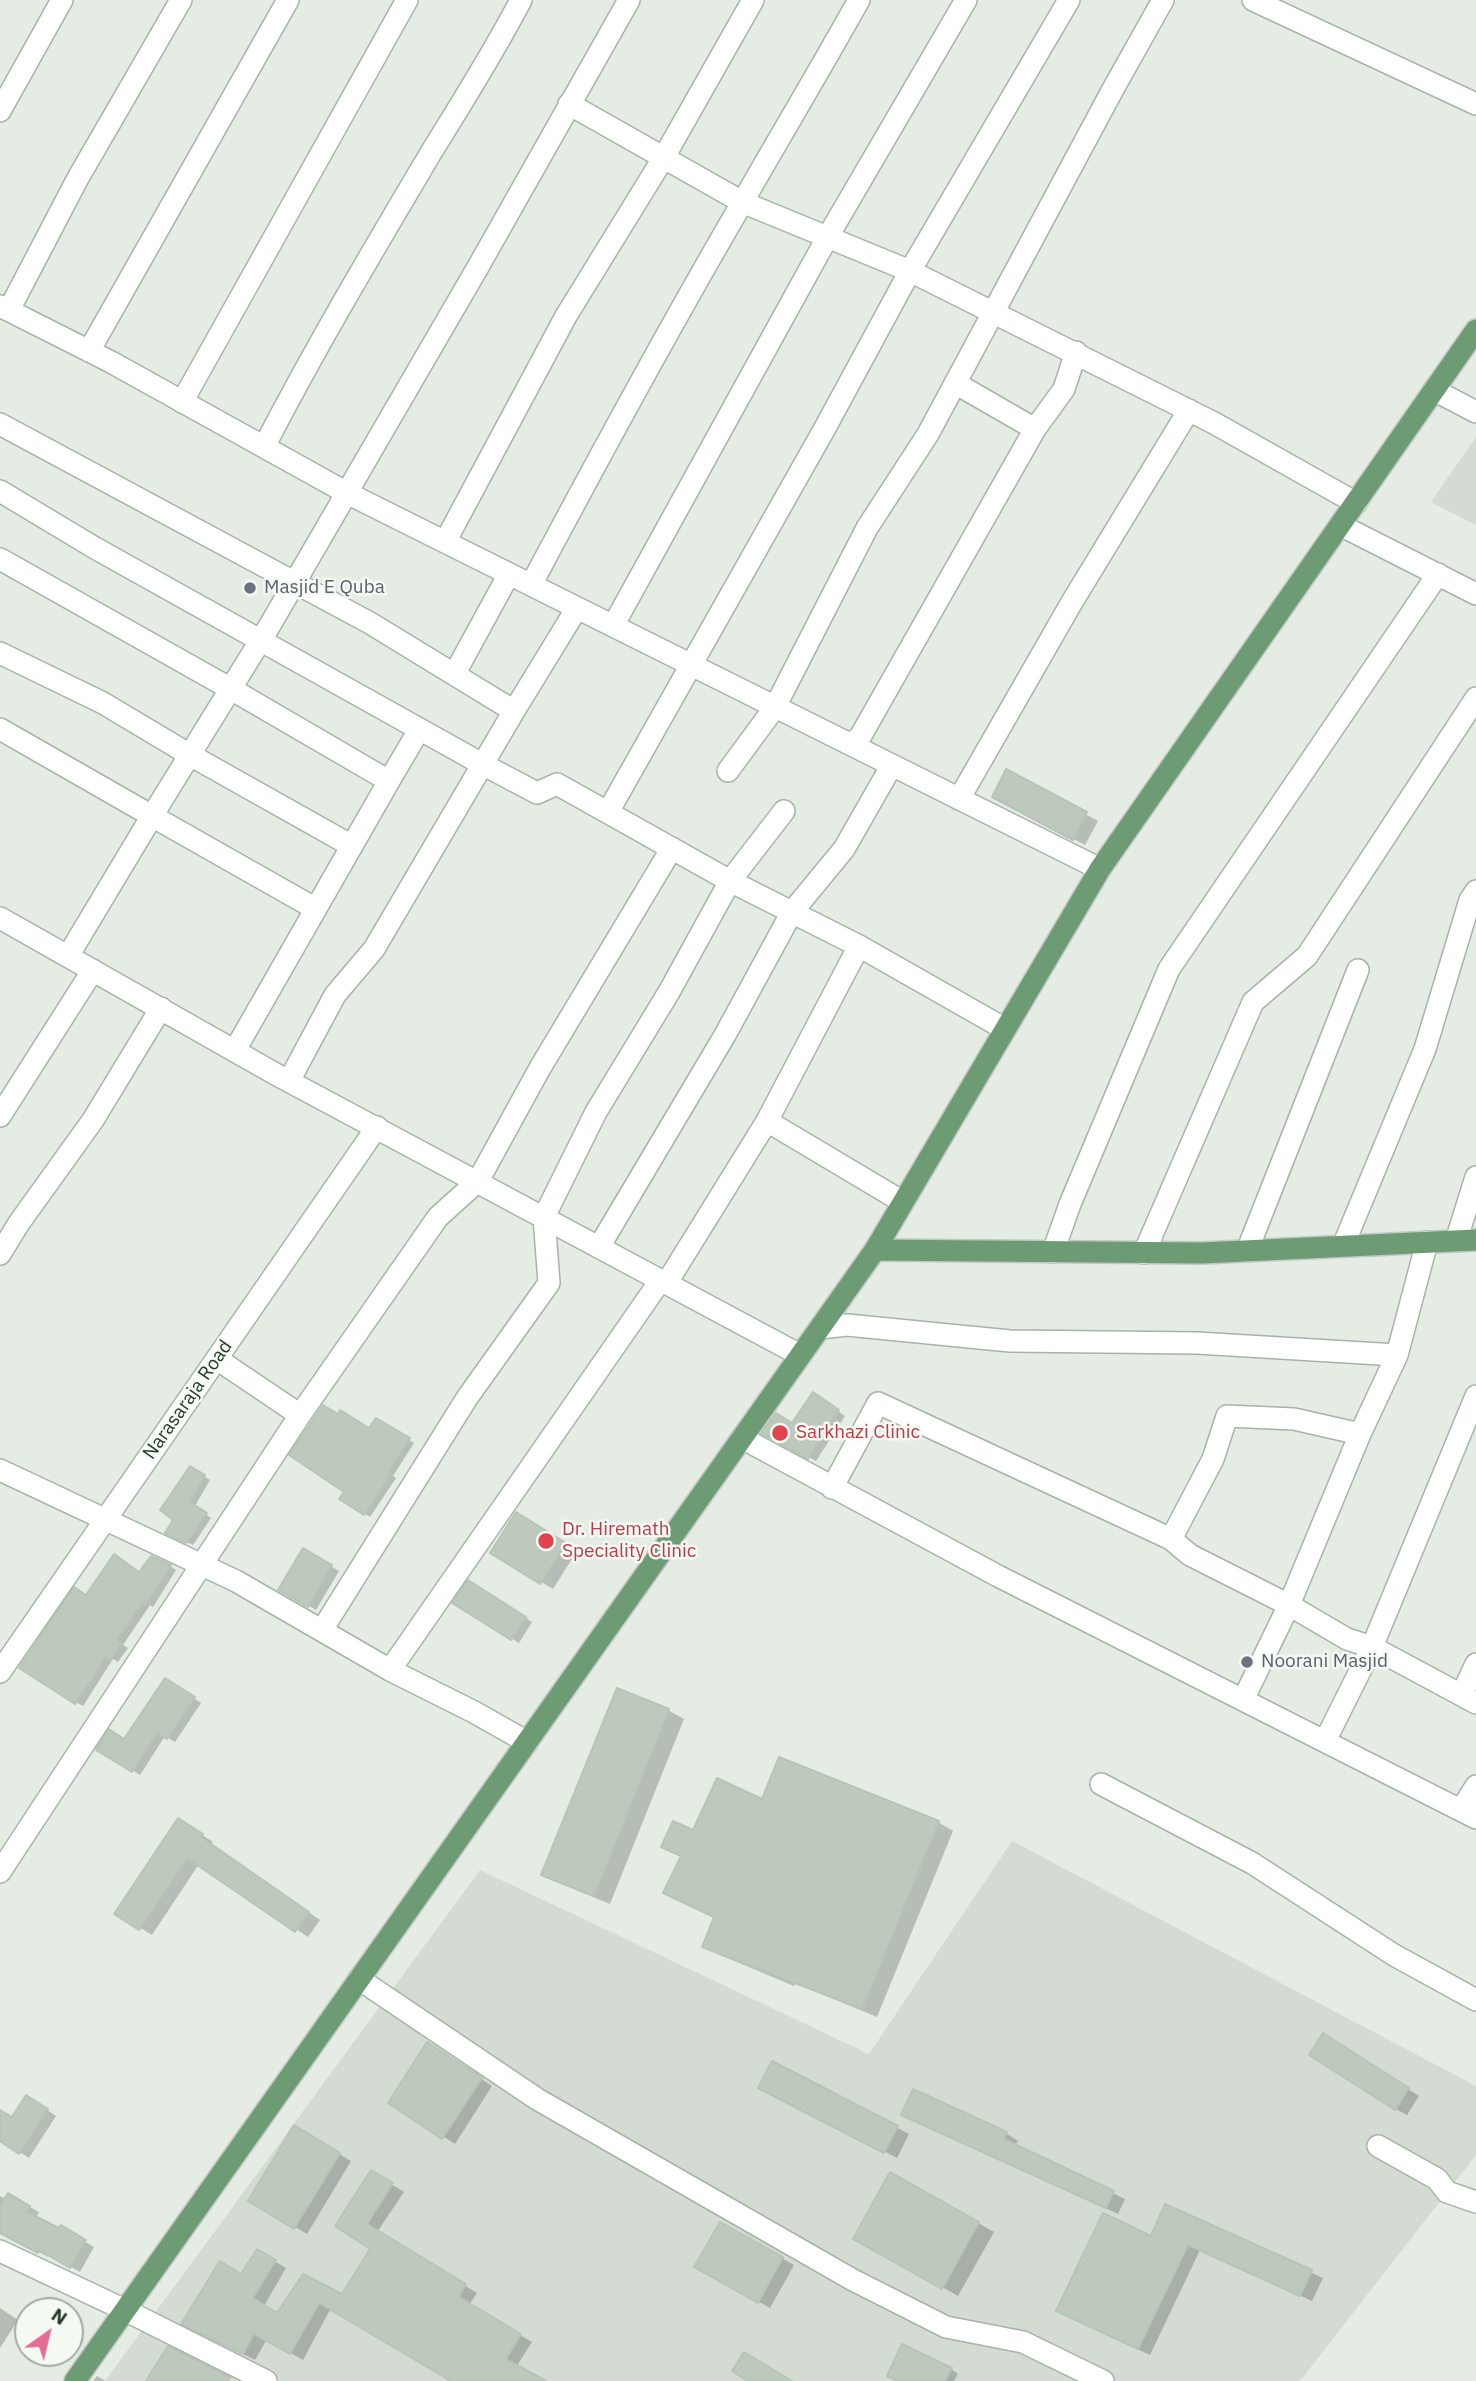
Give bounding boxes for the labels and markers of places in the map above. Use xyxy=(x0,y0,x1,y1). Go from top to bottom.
place label: Masjid E Quba xyxy=(264,577,385,599)
marker: Masjid E Quba xyxy=(242,580,258,596)
place label: Sarkhazi Clinic xyxy=(796,1422,920,1444)
marker: Sarkhazi Clinic xyxy=(770,1423,790,1443)
place label: Dr. Hiremath Speciality Clinic xyxy=(562,1519,696,1563)
marker: Dr. Hiremath Speciality Clinic xyxy=(536,1531,556,1551)
place label: Noorani Masjid xyxy=(1261,1651,1388,1673)
marker: Noorani Masjid xyxy=(1239,1654,1255,1670)

